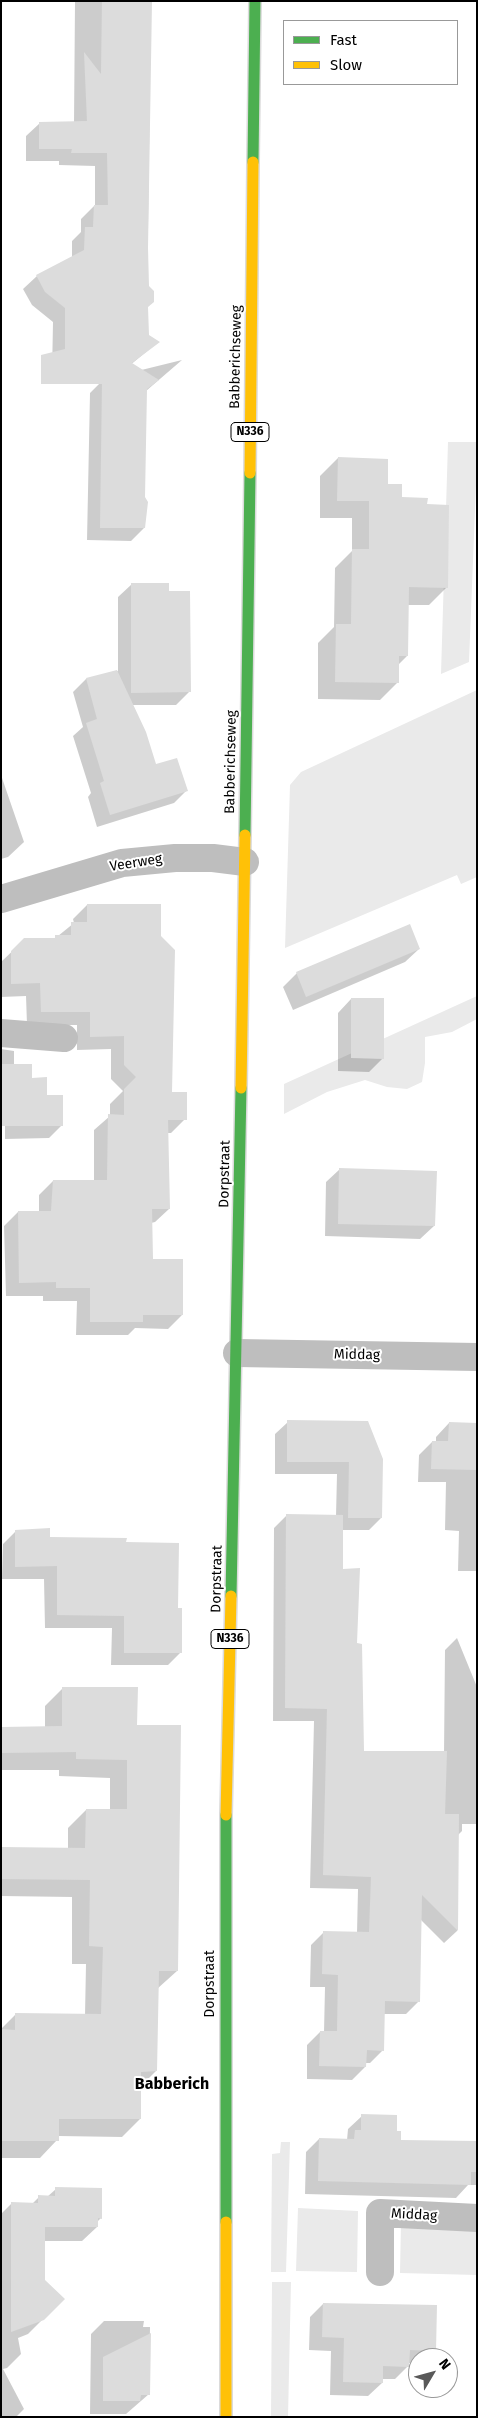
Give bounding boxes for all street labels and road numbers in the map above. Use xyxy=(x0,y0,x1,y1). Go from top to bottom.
street label: Babberichseweg xyxy=(227,305,245,409)
road number: N336 xyxy=(231,422,269,442)
street label: Babberichseweg xyxy=(222,710,240,814)
street label: Veerweg xyxy=(108,851,164,875)
street label: Dorpstraat xyxy=(216,1140,234,1208)
street label: Middag xyxy=(334,1346,380,1364)
street label: Dorpstraat xyxy=(208,1545,226,1613)
road number: N336 xyxy=(211,1630,249,1648)
street label: Dorpstraat xyxy=(202,1950,218,2018)
street label: Middag xyxy=(390,2205,438,2225)

